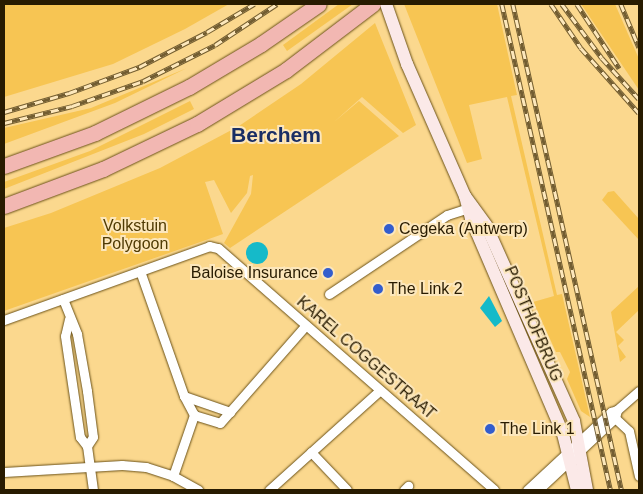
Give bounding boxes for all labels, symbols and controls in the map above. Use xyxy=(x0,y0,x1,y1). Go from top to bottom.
district label: Berchem xyxy=(231,122,321,148)
park label: Volkstuin Polygoon xyxy=(102,216,168,254)
place label: Cegeka (Antwerp) xyxy=(399,219,528,239)
marker: Cegeka (Antwerp) xyxy=(383,223,395,235)
place label: Baloise Insurance xyxy=(191,263,318,283)
street label: POSTHOFBRUG xyxy=(500,263,566,385)
marker: Baloise Insurance xyxy=(322,267,334,279)
place label: The Link 2 xyxy=(388,279,463,299)
marker: The Link 2 xyxy=(372,283,384,295)
street label: KAREL COGGESTRAAT xyxy=(292,292,440,424)
place label: The Link 1 xyxy=(500,419,575,439)
marker: The Link 1 xyxy=(484,423,496,435)

